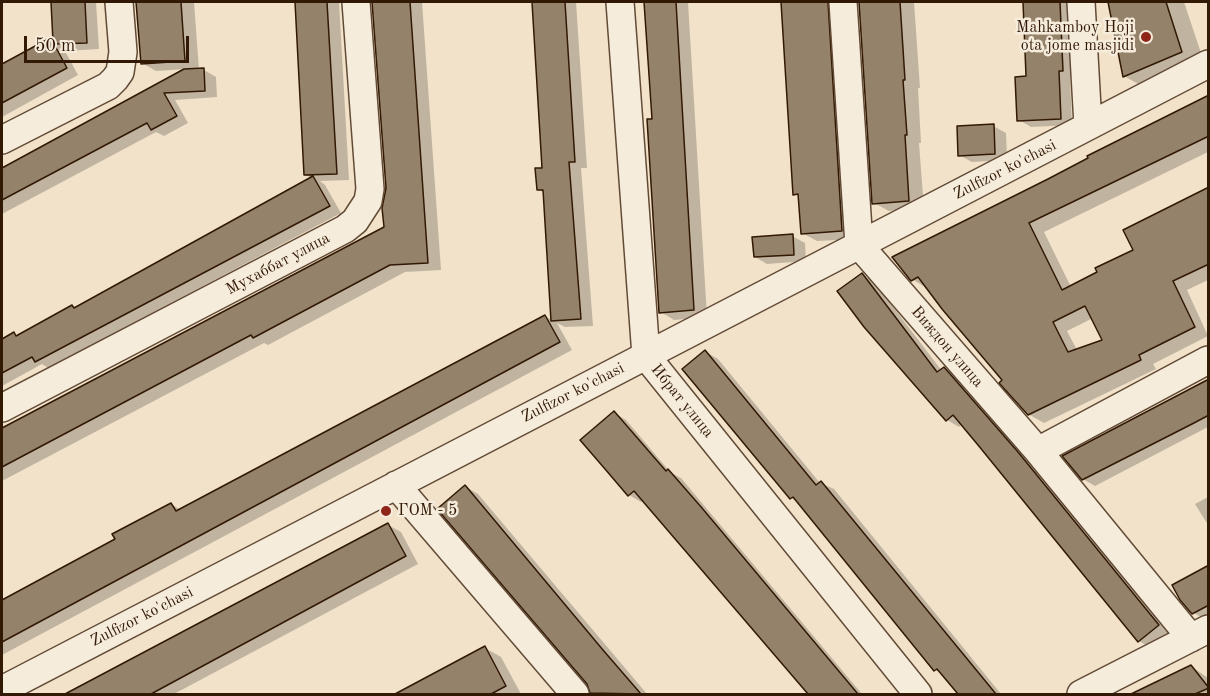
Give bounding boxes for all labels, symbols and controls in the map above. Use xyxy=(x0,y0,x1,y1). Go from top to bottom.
place label: Mahkamboy Hoji ota jome masjidi xyxy=(1016,18,1134,56)
scale bar xyxy=(27,24,192,62)
marker: Mahkamboy Hoji ota jome masjidi xyxy=(1139,30,1153,44)
text: 50 m xyxy=(35,37,75,55)
street label: Zulfizor ko'chasi xyxy=(950,136,1060,204)
street label: Мухаббат улица xyxy=(223,229,333,299)
street label: Виждон улица xyxy=(907,303,987,391)
street label: Zulfizor ko'chasi xyxy=(518,359,628,427)
street label: Ибрат улица xyxy=(646,360,718,442)
place label: ГОМ - 5 xyxy=(398,501,457,521)
marker: ГОМ - 5 xyxy=(379,504,393,518)
street label: Zulfizor ko'chasi xyxy=(87,583,197,651)

